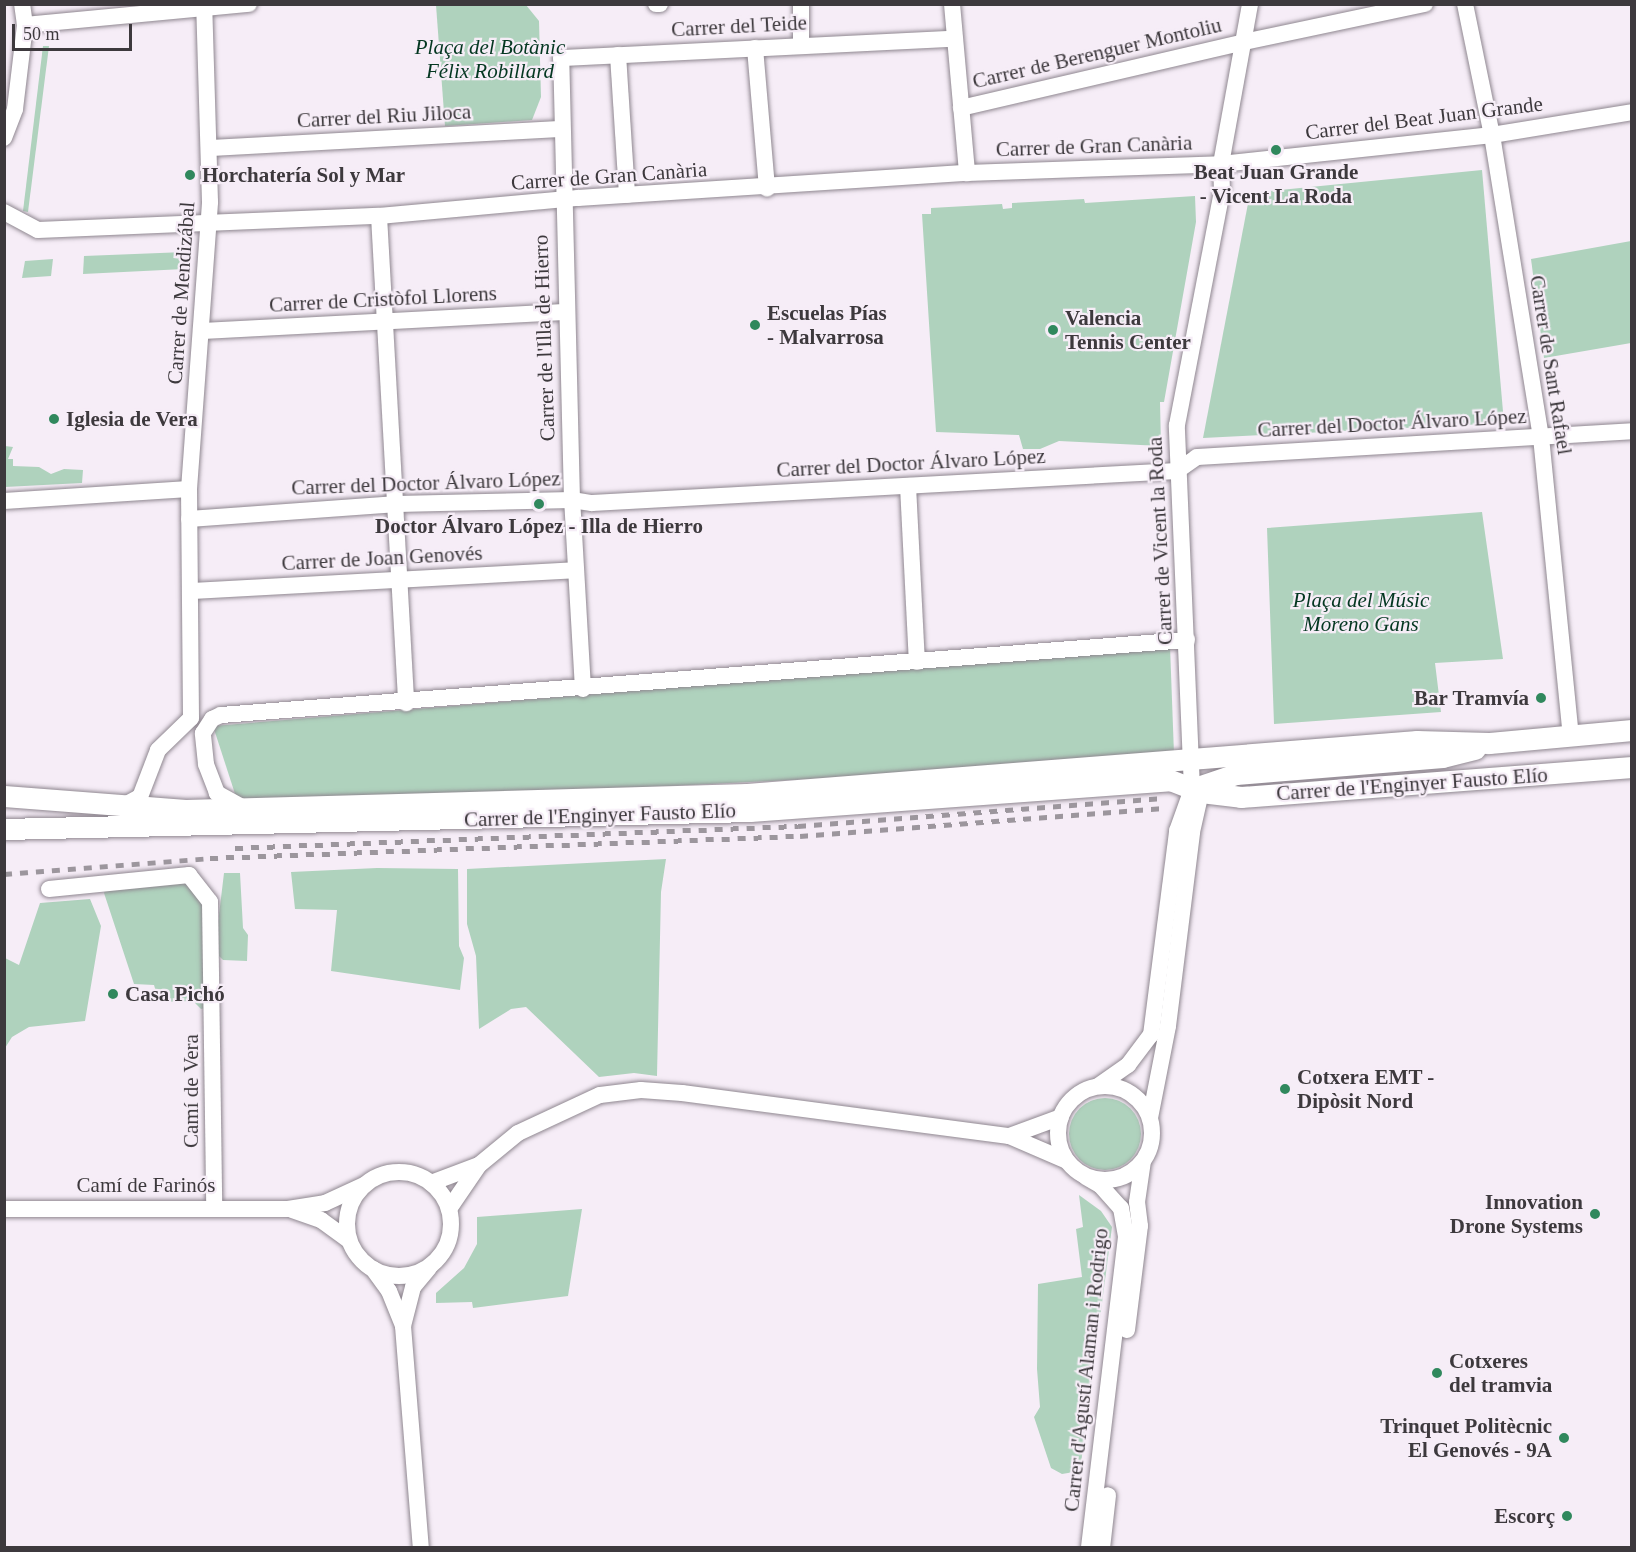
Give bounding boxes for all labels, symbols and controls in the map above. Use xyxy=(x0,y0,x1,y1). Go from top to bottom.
street label: Carrer del Teide xyxy=(670,10,808,42)
scale bar xyxy=(15,12,135,50)
street label: Carrer de Berenguer Montoliu xyxy=(970,12,1224,94)
text: 50 m xyxy=(23,24,60,44)
park label: Plaça del Botànic Félix Robillard xyxy=(415,34,565,84)
street label: Carrer del Beat Juan Grande xyxy=(1304,91,1544,145)
street label: Carrer del Riu Jiloca xyxy=(296,99,472,133)
street label: Carrer de Gran Canària xyxy=(995,130,1193,162)
marker: Beat Juan Grande - Vicent La Roda xyxy=(1269,143,1283,157)
street label: Carrer de Gran Canària xyxy=(510,157,708,195)
place label: Beat Juan Grande - Vicent La Roda xyxy=(1194,159,1358,209)
place label: Horchatería Sol y Mar xyxy=(202,162,405,188)
marker: Horchatería Sol y Mar xyxy=(183,168,197,182)
street label: Carrer de Mendizábal xyxy=(162,201,200,385)
street label: Carrer de l'Illa de Hierro xyxy=(528,234,560,442)
street label: Carrer de Sant Rafael xyxy=(1524,273,1578,457)
street label: Carrer de Cristòfol Llorens xyxy=(268,280,498,318)
place label: Escuelas Pías - Malvarrosa xyxy=(767,300,887,350)
place label: Valencia Tennis Center xyxy=(1065,305,1191,355)
marker: Escuelas Pías - Malvarrosa xyxy=(748,318,762,332)
marker: Valencia Tennis Center xyxy=(1046,323,1060,337)
street label: Carrer del Doctor Álvaro López xyxy=(1257,403,1527,443)
place label: Iglesia de Vera xyxy=(66,406,198,432)
marker: Iglesia de Vera xyxy=(47,412,61,426)
street label: Carrer de Vicent la Roda xyxy=(1142,436,1178,646)
street label: Carrer del Doctor Álvaro López xyxy=(776,443,1046,483)
street label: Carrer del Doctor Álvaro López xyxy=(291,466,561,500)
marker: Doctor Álvaro López - Illa de Hierro xyxy=(532,497,546,511)
place label: Doctor Álvaro López - Illa de Hierro xyxy=(375,513,703,539)
street label: Carrer de Joan Genovés xyxy=(281,540,483,576)
park label: Plaça del Músic Moreno Gans xyxy=(1293,587,1429,637)
place label: Bar Tramvía xyxy=(1413,685,1529,711)
marker: Bar Tramvía xyxy=(1534,691,1548,705)
street label: Carrer de l'Enginyer Fausto Elío xyxy=(1275,762,1549,806)
street label: Carrer de l'Enginyer Fausto Elío xyxy=(464,798,736,832)
place label: Casa Pichó xyxy=(125,981,225,1007)
marker: Casa Pichó xyxy=(106,987,120,1001)
street label: Camí de Vera xyxy=(178,1034,204,1148)
place label: Cotxera EMT - Dipòsit Nord xyxy=(1297,1064,1435,1114)
marker: Cotxera EMT - Dipòsit Nord xyxy=(1278,1082,1292,1096)
street label: Camí de Farinós xyxy=(77,1172,215,1198)
place label: Innovation Drone Systems xyxy=(1450,1189,1583,1239)
marker: Innovation Drone Systems xyxy=(1588,1207,1602,1221)
street label: Carrer d'Agustí Alaman i Rodrigo xyxy=(1059,1226,1113,1514)
place label: Cotxeres del tramvia xyxy=(1449,1348,1552,1398)
marker: Cotxeres del tramvia xyxy=(1430,1366,1444,1380)
place label: Trinquet Politècnic El Genovés - 9A xyxy=(1380,1413,1552,1463)
marker: Trinquet Politècnic El Genovés - 9A xyxy=(1557,1431,1571,1445)
place label: Escorç xyxy=(1494,1503,1555,1529)
marker: Escorç xyxy=(1560,1509,1574,1523)

